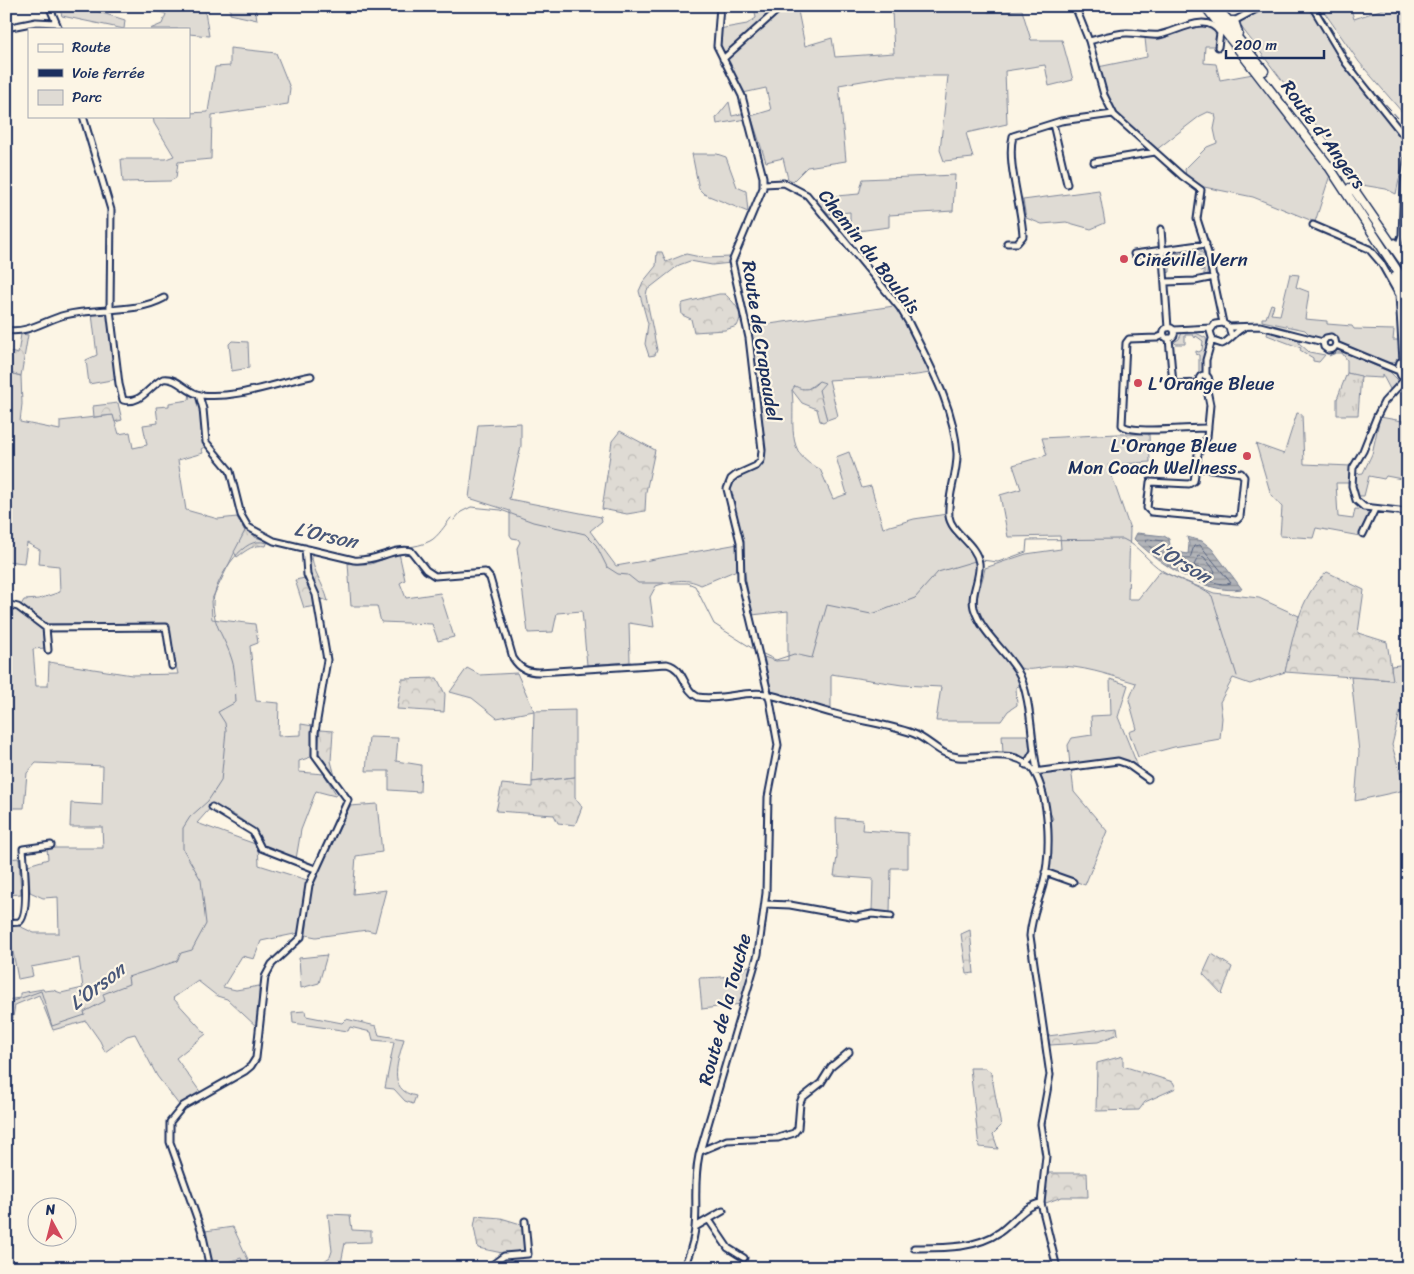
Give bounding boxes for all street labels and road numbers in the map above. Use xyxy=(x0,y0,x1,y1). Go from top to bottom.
street label: Route d'Angers xyxy=(1272,73,1375,196)
street label: Chemin du Boulais xyxy=(810,181,929,321)
street label: Route de Crapaudel xyxy=(732,258,791,425)
street label: Route de la Touche xyxy=(688,929,761,1089)

